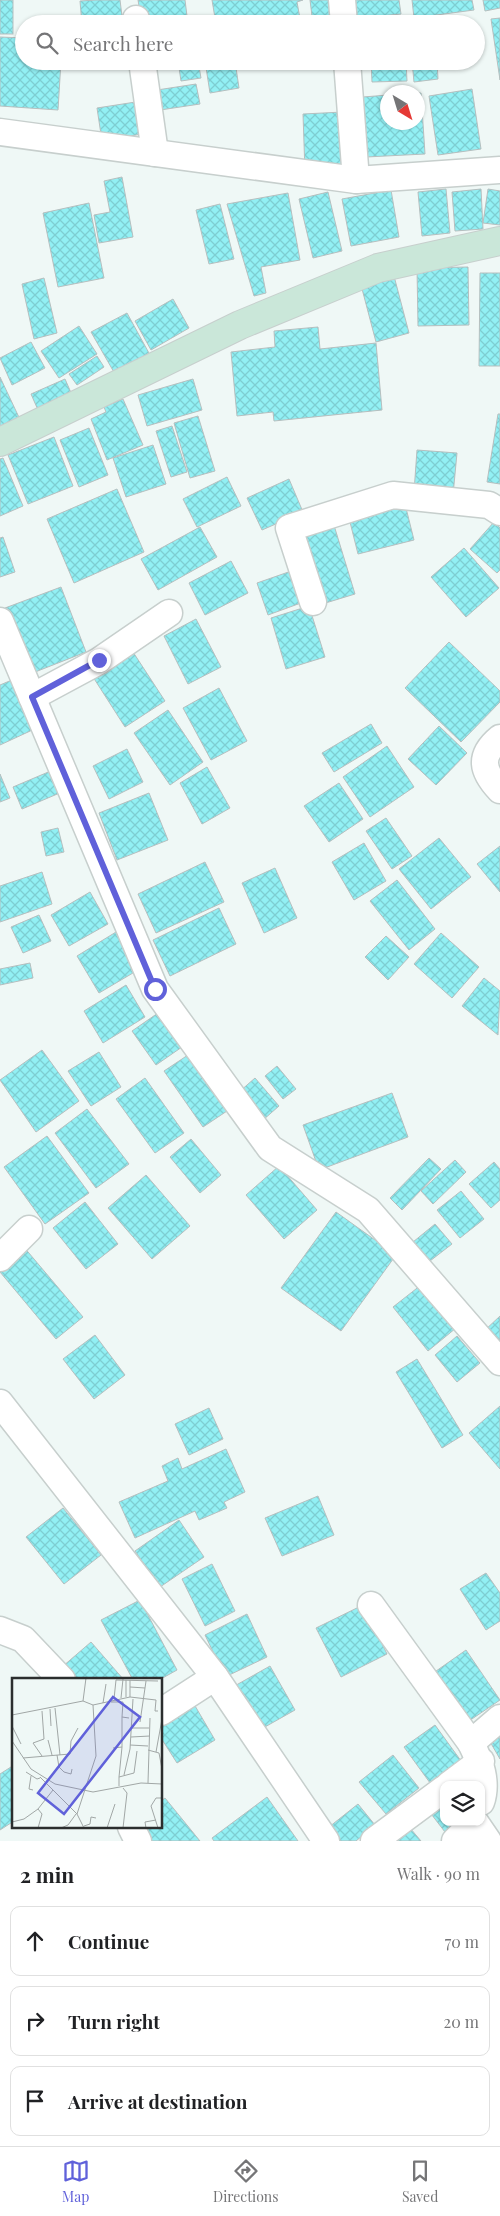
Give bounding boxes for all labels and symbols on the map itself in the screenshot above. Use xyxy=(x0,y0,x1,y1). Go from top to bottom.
north arrow xyxy=(380,85,425,130)
route end xyxy=(88,649,111,672)
route start xyxy=(144,978,167,1001)
inset map xyxy=(12,1678,162,1828)

